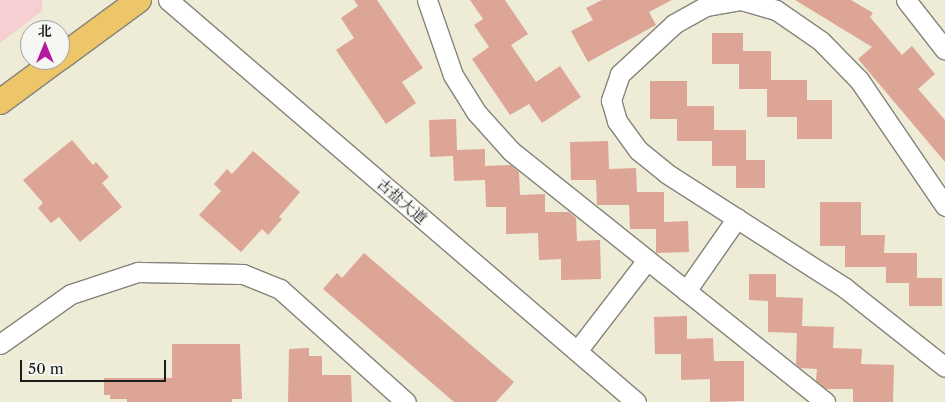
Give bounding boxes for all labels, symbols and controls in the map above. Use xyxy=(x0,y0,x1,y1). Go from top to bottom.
north arrow xyxy=(20,20,70,70)
text: 北 xyxy=(38,22,52,40)
street label: 古盐大道 xyxy=(373,175,431,227)
scale bar xyxy=(22,350,169,382)
text: 50 m xyxy=(28,359,64,378)

